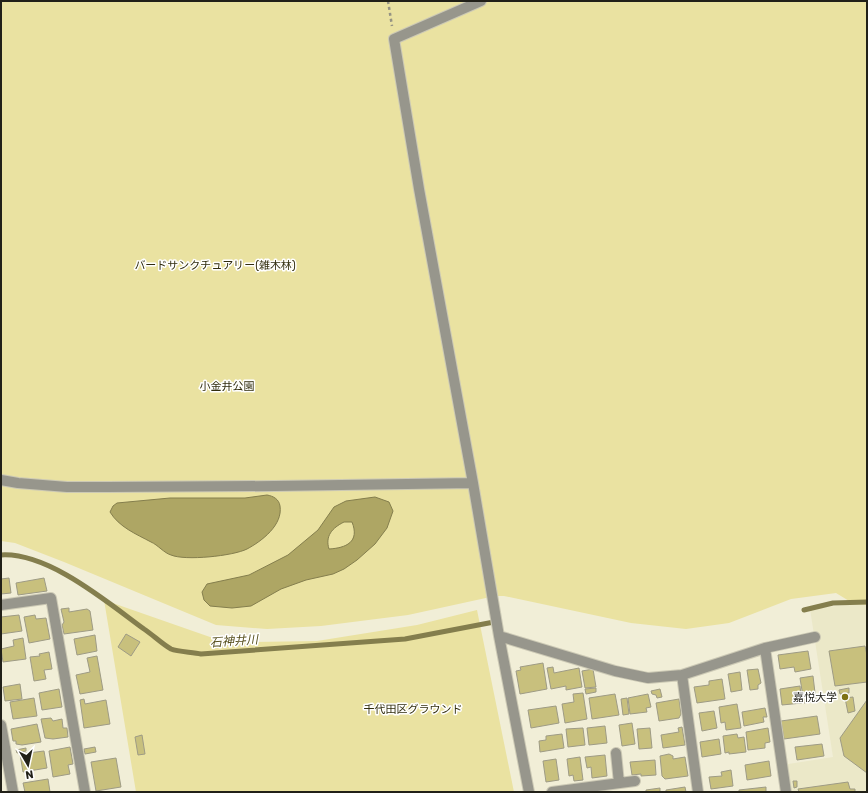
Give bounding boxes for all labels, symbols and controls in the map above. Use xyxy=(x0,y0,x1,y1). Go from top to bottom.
park label: バードサンクチュアリー(雑木林) xyxy=(134,259,296,272)
park label: 小金井公園 xyxy=(200,380,255,393)
water label: 石神井川 xyxy=(210,632,260,650)
place label: 嘉悦大学 xyxy=(793,691,837,704)
marker: 嘉悦大学 xyxy=(840,692,850,702)
park label: 千代田区グラウンド xyxy=(364,703,463,716)
north arrow xyxy=(8,745,48,785)
text: N xyxy=(24,767,34,781)

